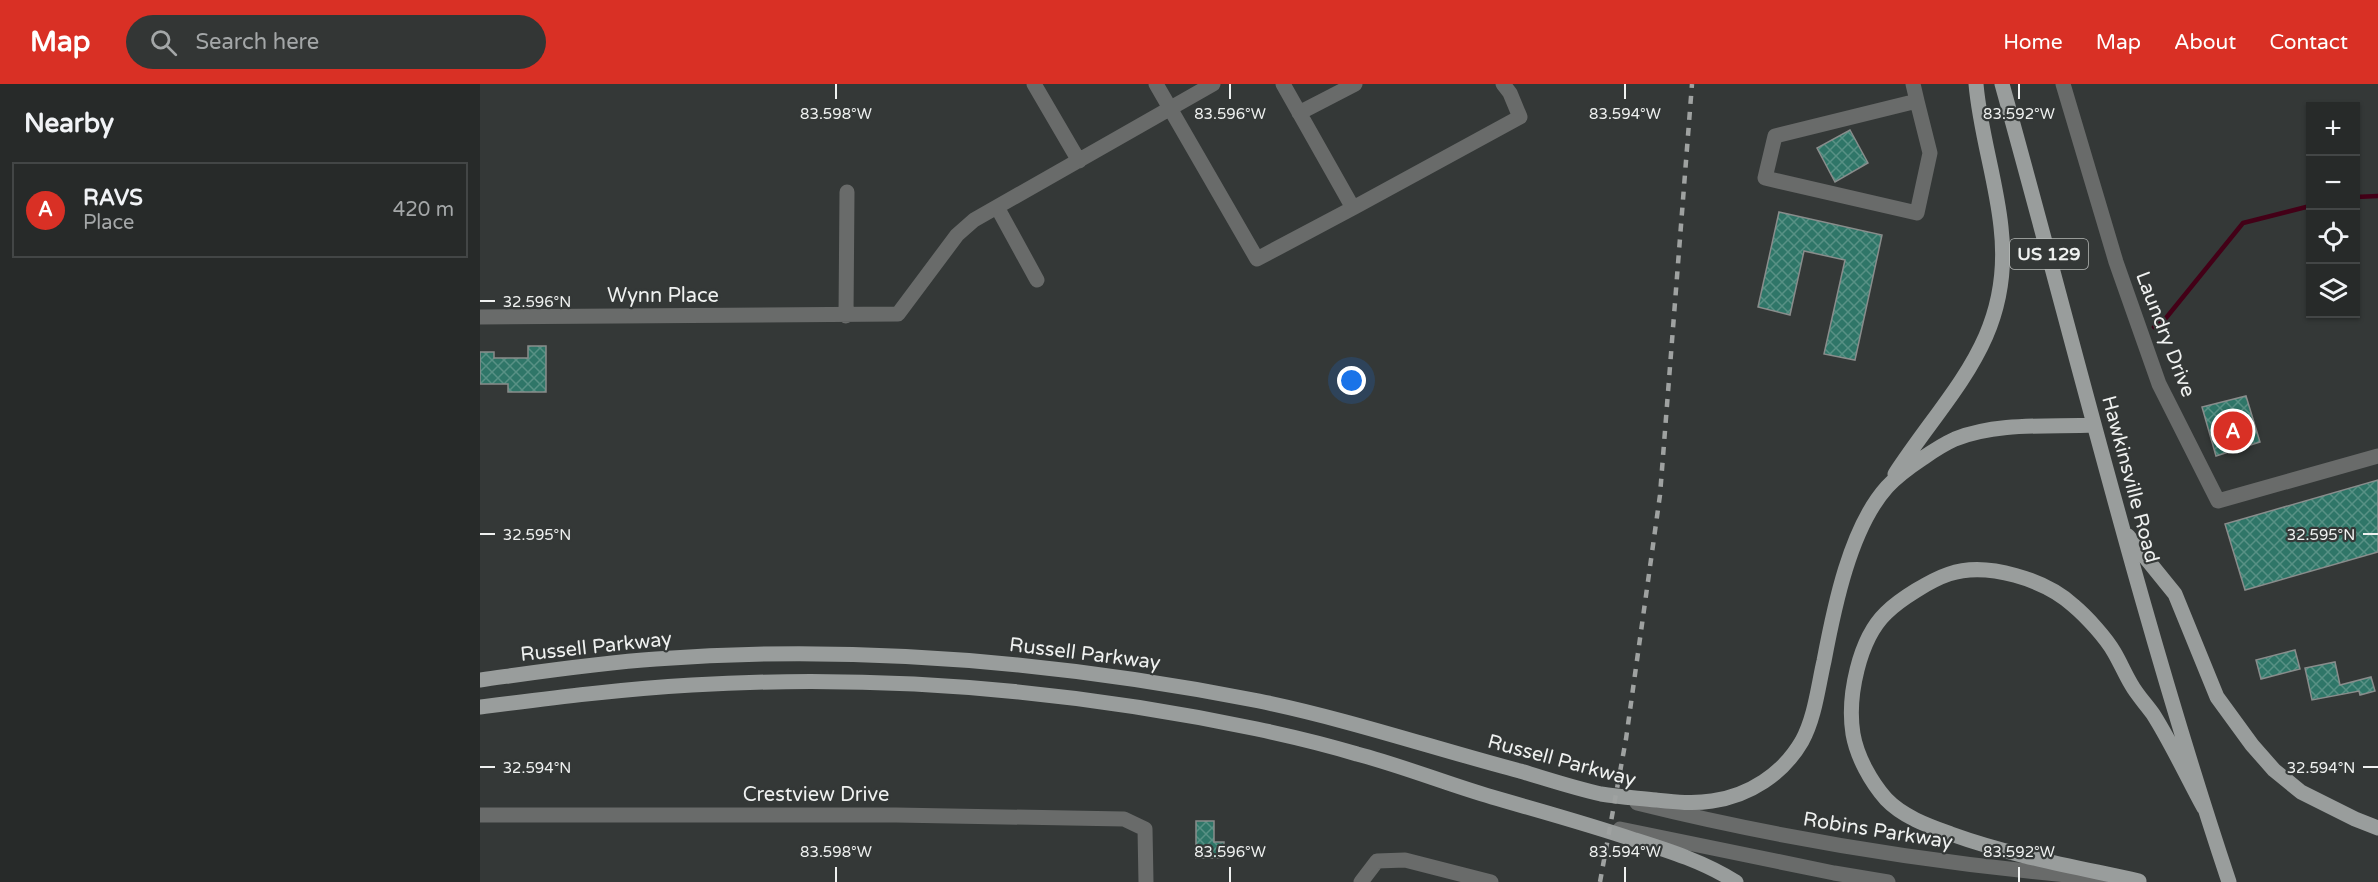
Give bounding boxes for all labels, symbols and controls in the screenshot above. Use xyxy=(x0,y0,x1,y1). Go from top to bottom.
search box xyxy=(126,15,546,69)
text: Map xyxy=(30,25,90,59)
icon: search xyxy=(147,26,180,59)
text: Search here xyxy=(195,29,319,55)
text: Home xyxy=(2003,30,2063,55)
text: Map xyxy=(2096,30,2141,55)
text: About xyxy=(2174,30,2236,55)
text: Contact xyxy=(2269,30,2348,55)
map controls xyxy=(2306,102,2360,318)
button: + xyxy=(2306,102,2360,156)
text: 83.598°W xyxy=(800,105,872,123)
text: 83.596°W xyxy=(1194,105,1266,123)
text: 83.594°W xyxy=(1589,105,1661,123)
text: 83.592°W xyxy=(1983,105,2055,123)
text: Nearby xyxy=(24,108,114,139)
button: − xyxy=(2306,156,2360,210)
text: RAVS xyxy=(83,185,143,211)
text: A xyxy=(38,198,53,222)
text: 420 m xyxy=(393,198,454,222)
button: locate xyxy=(2306,210,2360,264)
text: Place xyxy=(83,211,134,235)
road number: US 129 xyxy=(2010,239,2088,269)
button: layers xyxy=(2306,264,2360,318)
street label: Laundry Drive xyxy=(2130,268,2200,401)
street label: Wynn Place xyxy=(607,284,719,308)
text: 32.596°N xyxy=(503,293,571,311)
your location xyxy=(1337,366,1366,395)
street label: Hawkinsville Road xyxy=(2096,393,2164,565)
pin: A xyxy=(2214,408,2252,454)
text: 32.595°N xyxy=(503,526,571,544)
text: 32.595°N xyxy=(2287,526,2355,544)
street label: Russell Parkway xyxy=(519,627,673,667)
street label: Russell Parkway xyxy=(1008,633,1162,675)
street label: Russell Parkway xyxy=(1485,730,1639,792)
text: 32.594°N xyxy=(503,759,571,777)
text: 32.594°N xyxy=(2287,759,2355,777)
street label: Crestview Drive xyxy=(743,783,889,807)
street label: Robins Parkway xyxy=(1801,807,1955,855)
text: 83.598°W xyxy=(800,843,872,861)
text: 83.596°W xyxy=(1194,843,1266,861)
text: 83.594°W xyxy=(1589,843,1661,861)
text: 83.592°W xyxy=(1983,843,2055,861)

